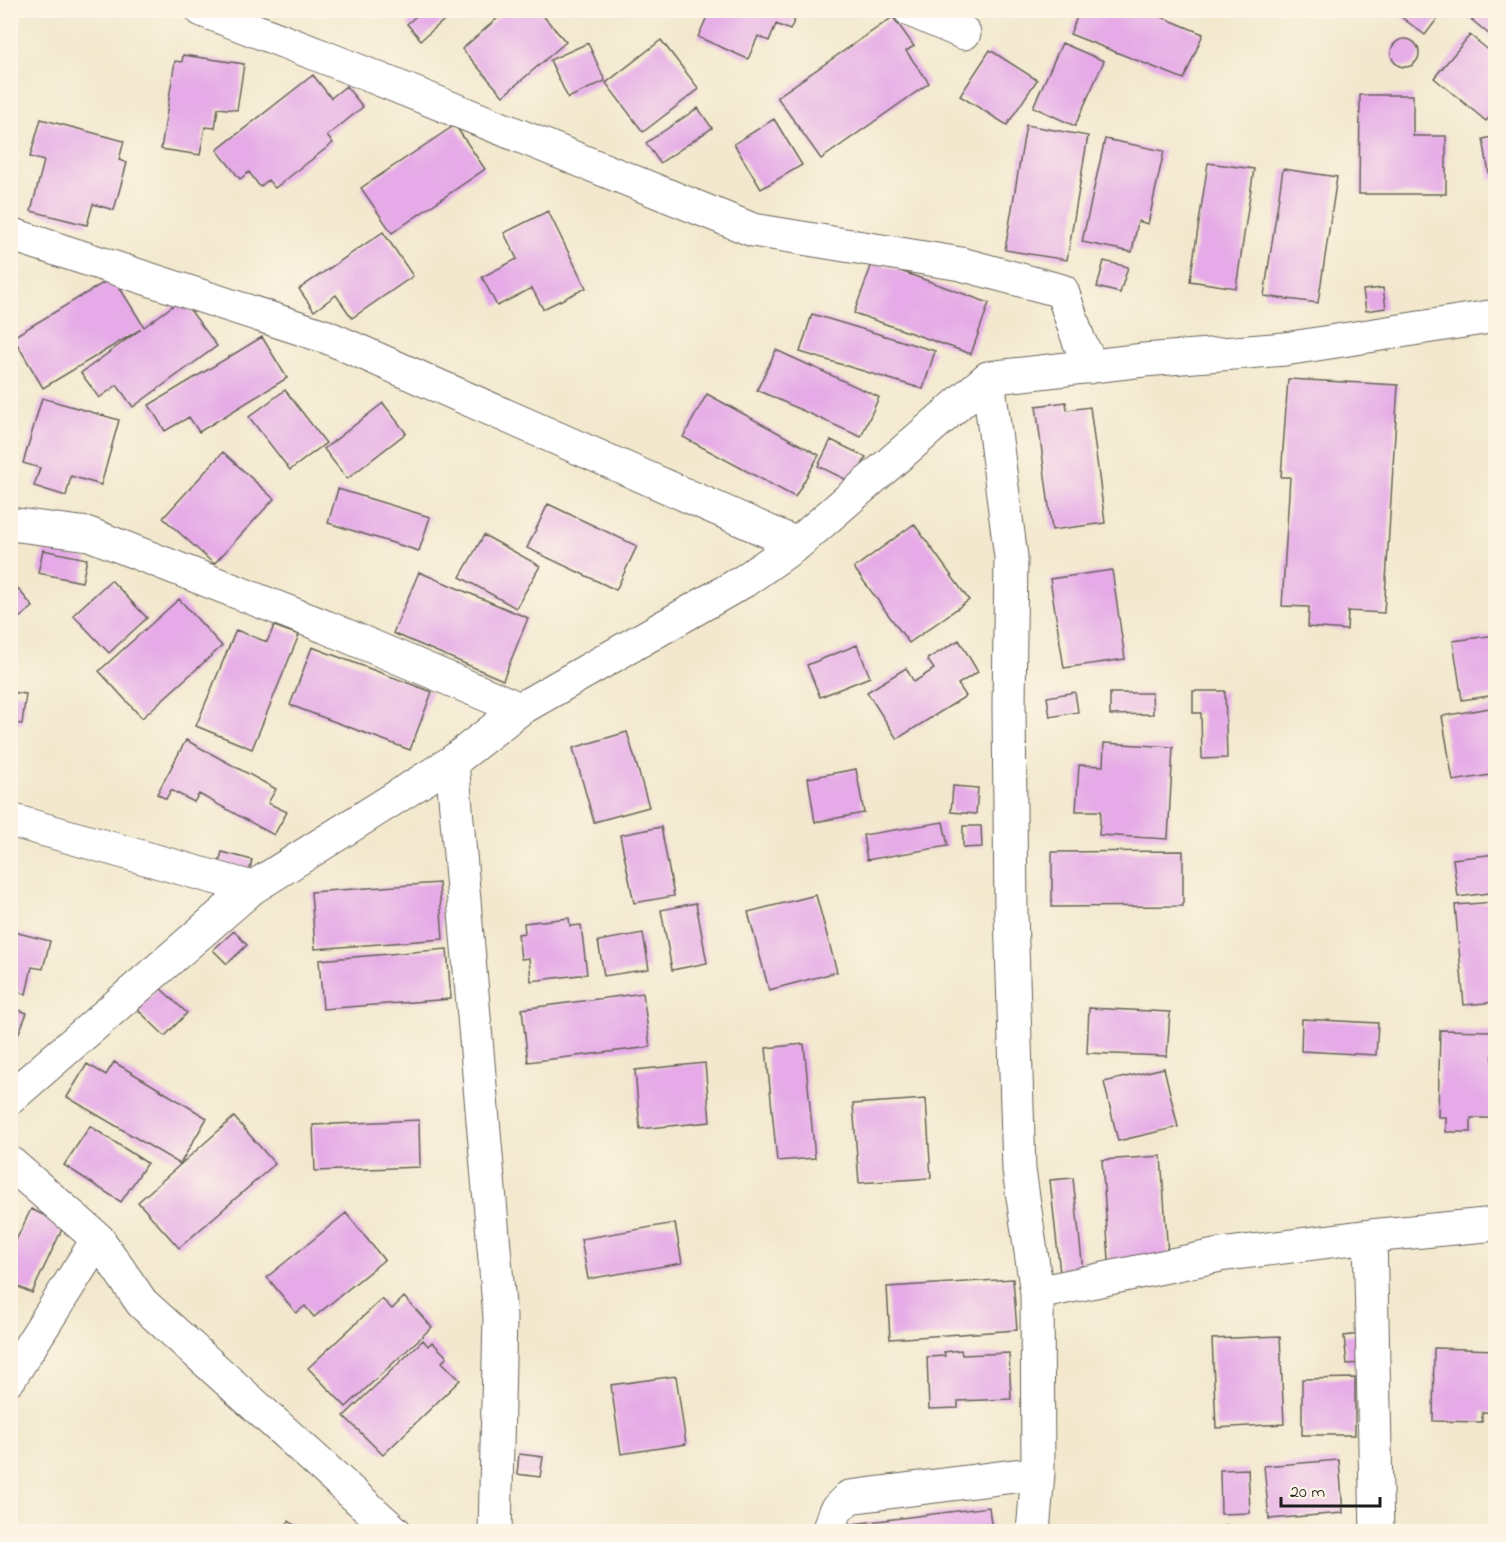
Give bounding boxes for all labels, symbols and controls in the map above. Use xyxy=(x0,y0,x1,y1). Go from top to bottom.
scale bar xyxy=(1281,1470,1380,1508)
text: 20 m xyxy=(1290,1480,1325,1506)

